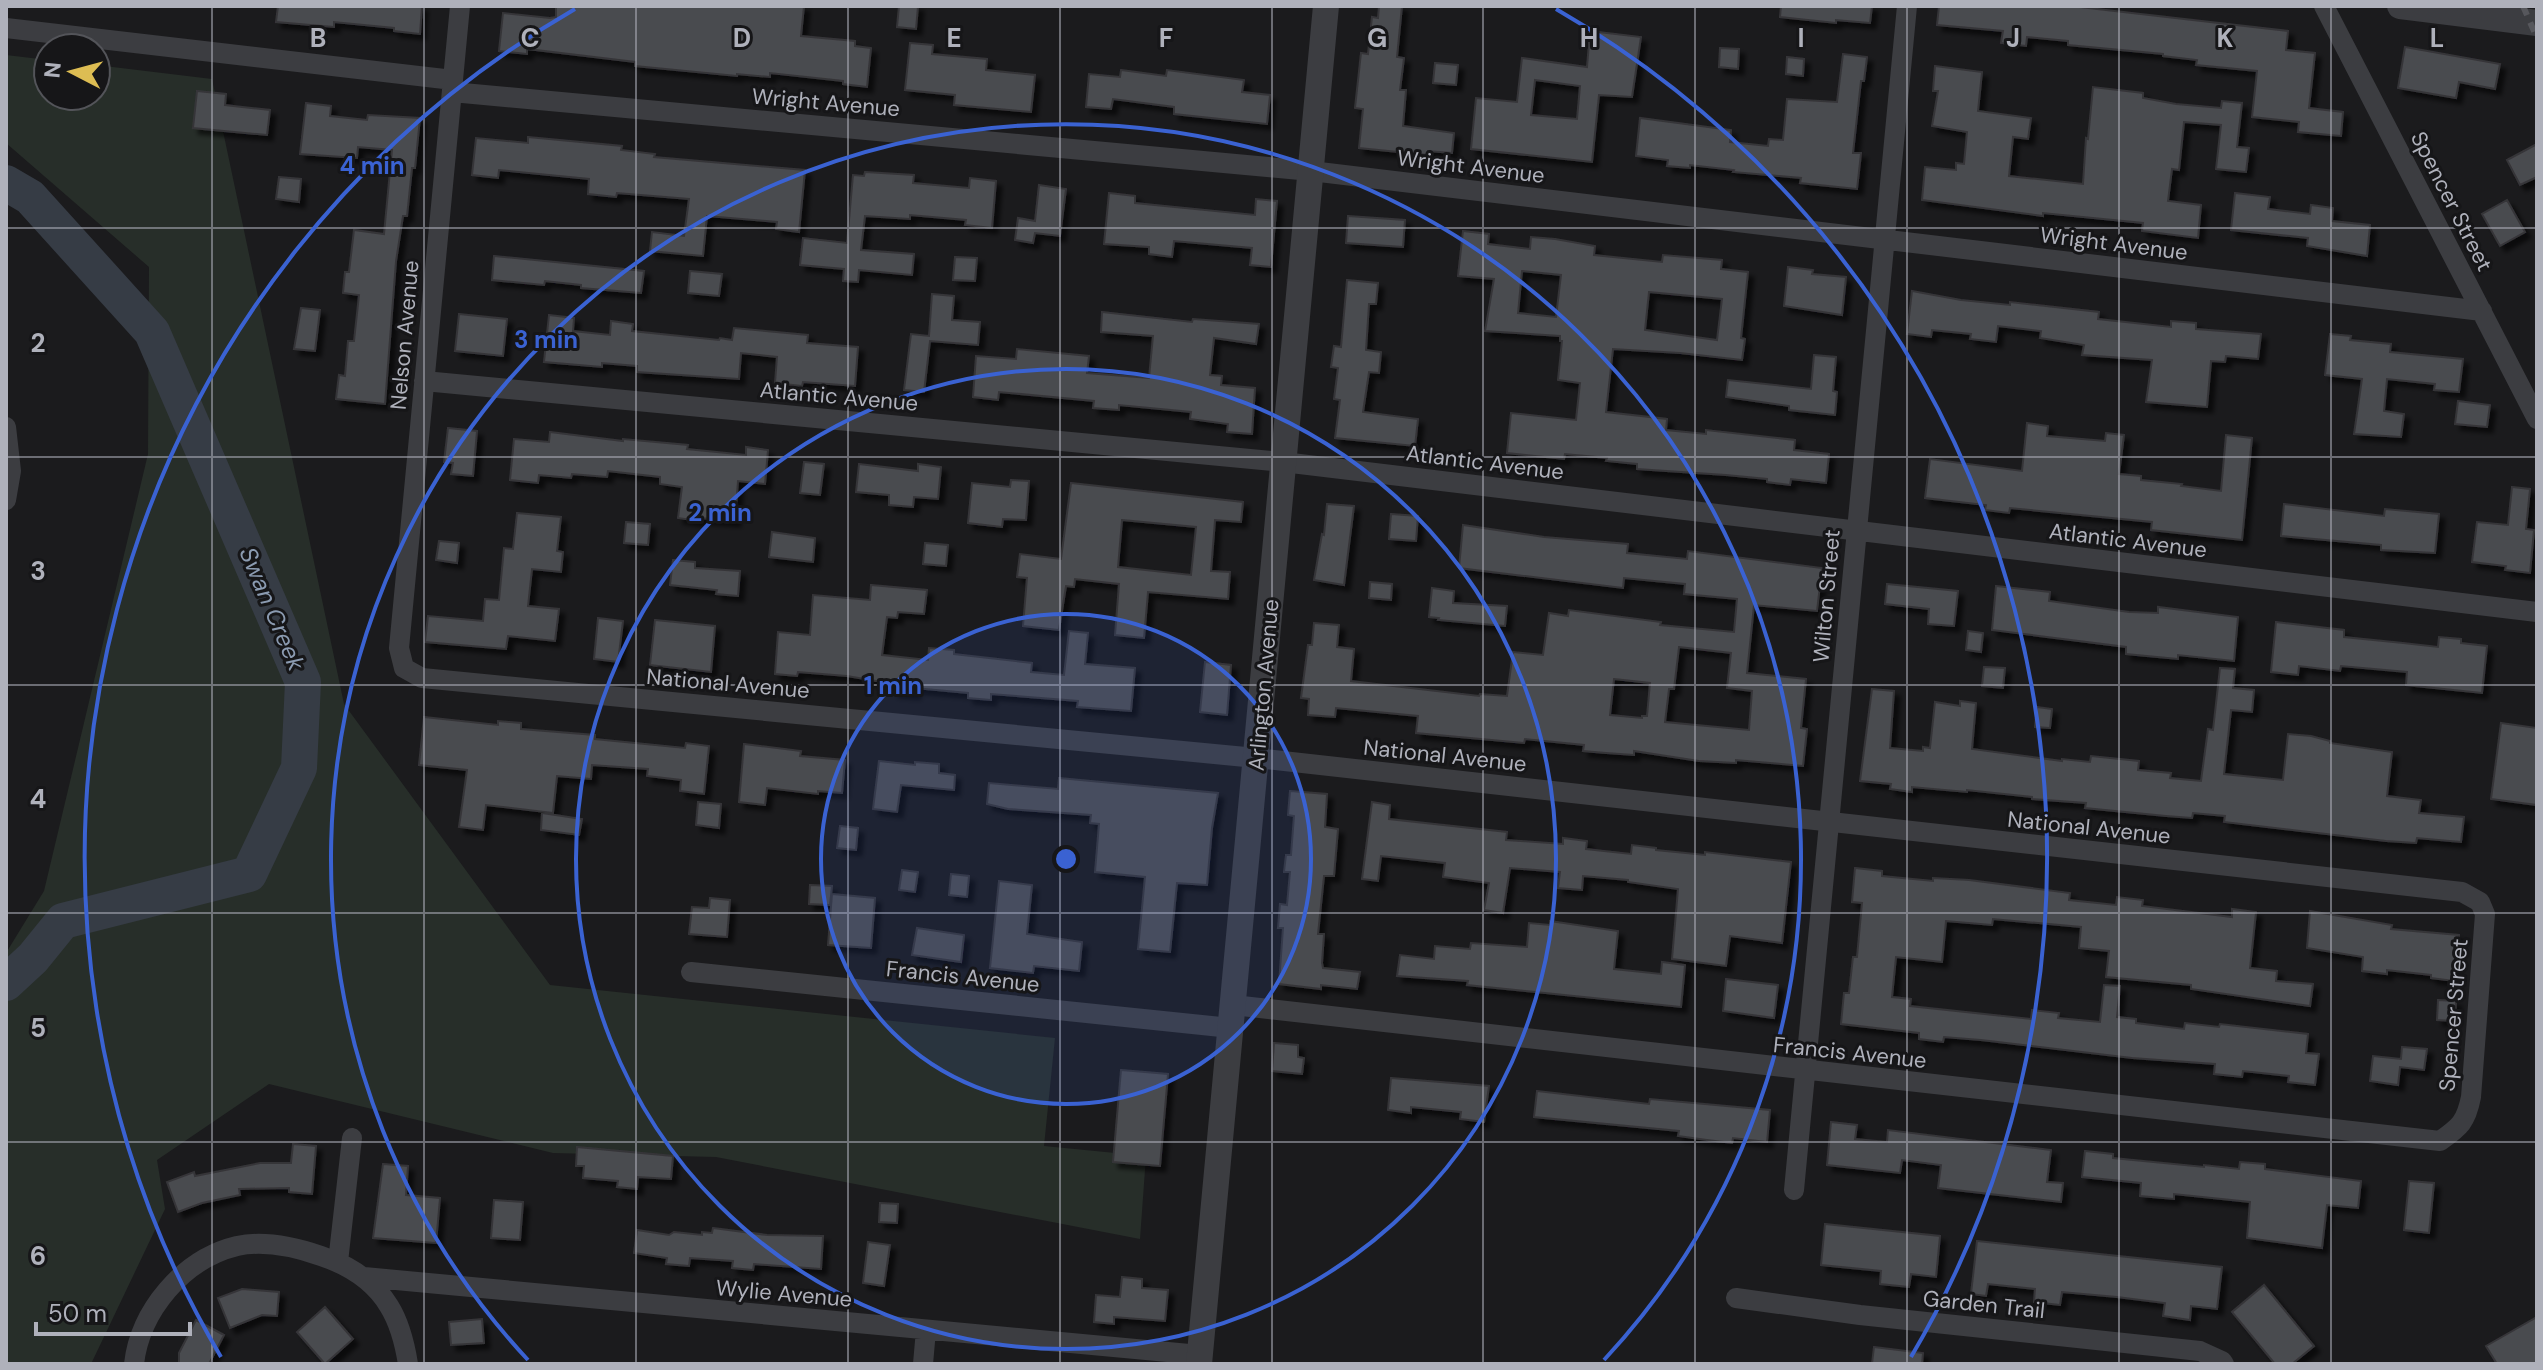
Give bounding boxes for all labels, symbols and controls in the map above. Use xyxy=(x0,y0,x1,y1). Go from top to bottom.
text: B xyxy=(310,21,326,55)
text: C xyxy=(520,21,540,55)
text: D xyxy=(733,21,751,55)
text: E xyxy=(946,21,962,55)
text: F xyxy=(1159,21,1173,55)
text: G xyxy=(1367,21,1387,55)
text: H xyxy=(1580,21,1598,55)
text: I xyxy=(1797,21,1805,55)
text: J xyxy=(2006,21,2020,55)
text: K xyxy=(2217,21,2234,55)
text: L xyxy=(2430,21,2444,55)
north arrow xyxy=(32,32,112,112)
text: N xyxy=(37,60,68,79)
street label: Wright Avenue xyxy=(751,82,901,123)
street label: Spencer Street xyxy=(2404,126,2499,276)
street label: Wright Avenue xyxy=(1395,143,1546,190)
text: 4 min xyxy=(339,150,405,181)
street label: Wright Avenue xyxy=(2038,220,2189,267)
street label: Nelson Avenue xyxy=(384,259,425,411)
text: 3 min xyxy=(514,324,578,355)
text: 2 xyxy=(30,326,46,360)
street label: Atlantic Avenue xyxy=(759,375,919,418)
street label: Atlantic Avenue xyxy=(1404,438,1566,487)
text: 2 min xyxy=(688,497,752,528)
street label: Atlantic Avenue xyxy=(2047,516,2209,565)
street label: Wilton Street xyxy=(1806,528,1847,664)
water label: Swan Creek xyxy=(233,542,313,676)
text: 3 xyxy=(30,554,46,588)
street label: Arlington Avenue xyxy=(1242,598,1285,772)
street label: National Avenue xyxy=(645,662,811,705)
text: 1 min xyxy=(864,670,922,701)
street label: National Avenue xyxy=(1362,733,1528,778)
text: 4 xyxy=(30,782,46,816)
street label: National Avenue xyxy=(2006,805,2172,850)
centre of rings xyxy=(1052,845,1080,873)
street label: Spencer Street xyxy=(2432,938,2475,1093)
street label: Francis Avenue xyxy=(885,954,1041,999)
text: 5 xyxy=(30,1011,46,1045)
street label: Francis Avenue xyxy=(1772,1030,1928,1075)
text: 6 xyxy=(30,1239,46,1273)
street label: Wylie Avenue xyxy=(715,1273,853,1314)
street label: Garden Trail xyxy=(1922,1284,2046,1325)
scale bar xyxy=(36,1286,190,1336)
text: 50 m xyxy=(48,1298,107,1329)

